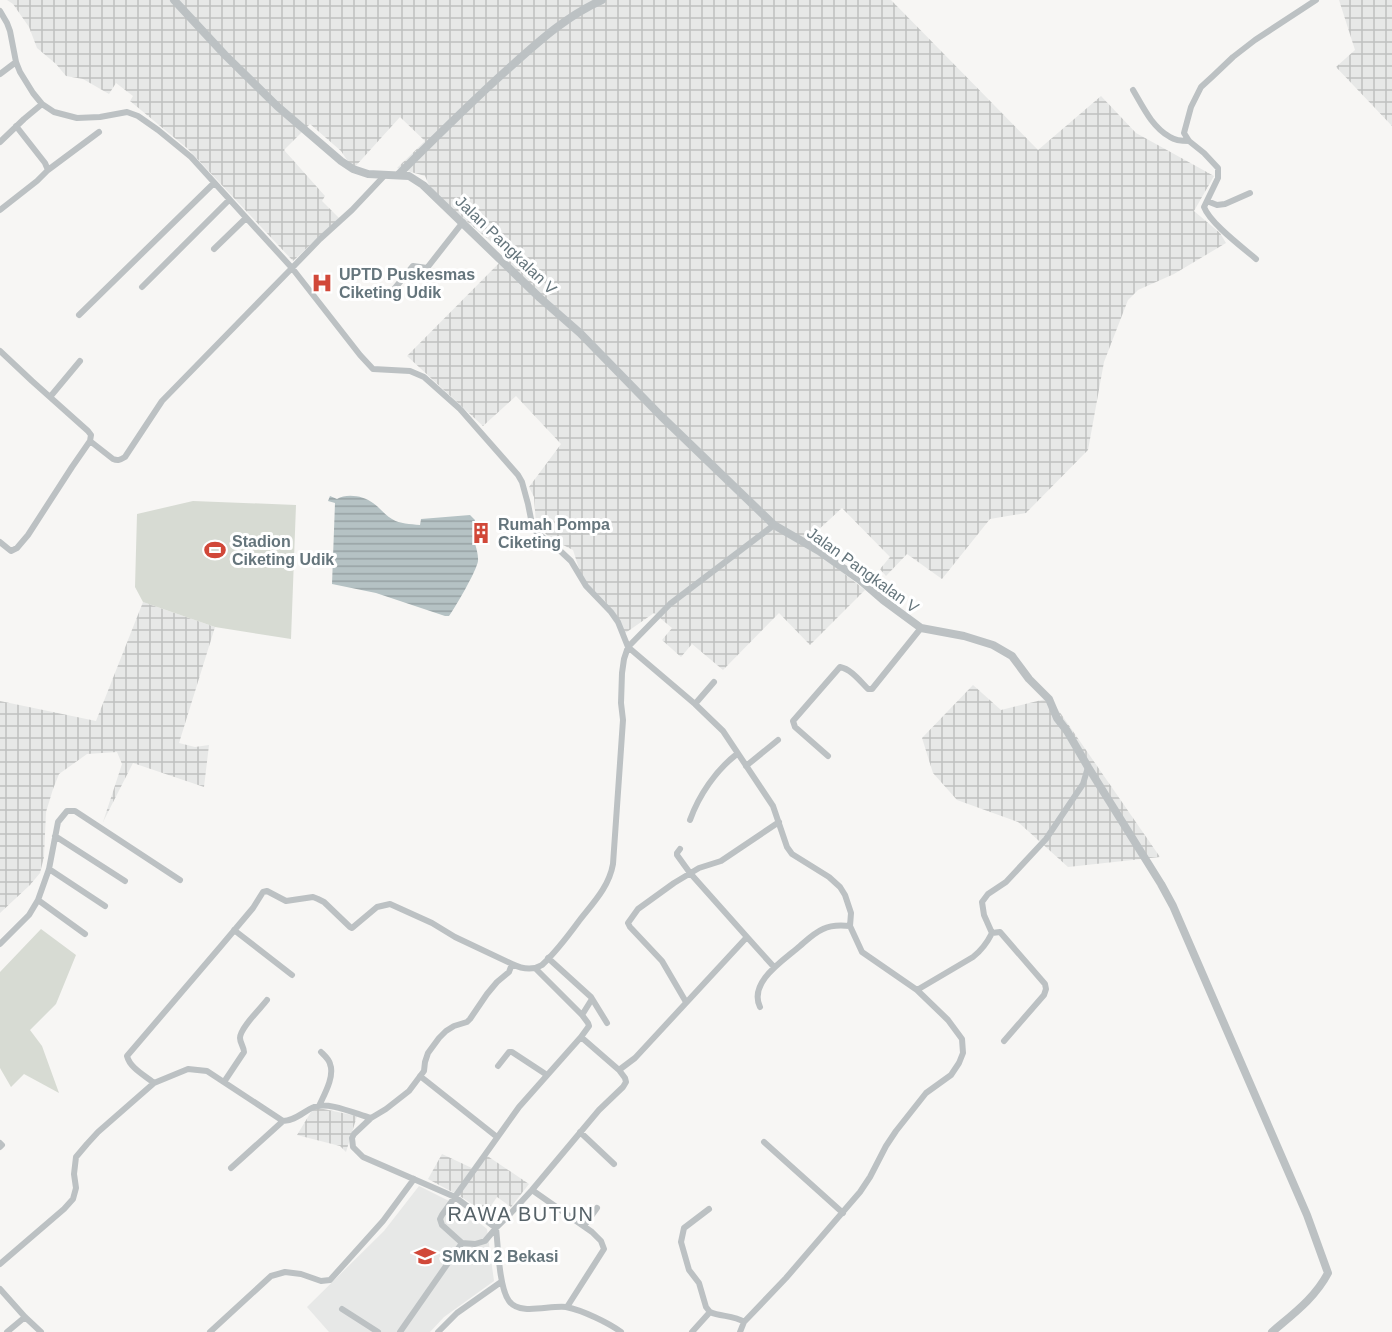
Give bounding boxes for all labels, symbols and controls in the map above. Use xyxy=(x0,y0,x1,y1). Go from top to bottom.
street label: Jalan Pangkalan V xyxy=(452,193,560,298)
place label: UPTD Puskesmas Ciketing Udik xyxy=(339,266,475,301)
hospital icon: UPTD Puskesmas Ciketing Udik xyxy=(310,271,334,295)
place label: Rumah Pompa Ciketing xyxy=(498,516,610,551)
building icon: Rumah Pompa Ciketing xyxy=(469,521,493,545)
street label: Jalan Pangkalan V xyxy=(804,524,922,616)
place label: Stadion Ciketing Udik xyxy=(232,533,334,568)
sports icon: Stadion Ciketing Udik xyxy=(203,538,227,562)
district label: RAWA BUTUN xyxy=(448,1203,594,1225)
school or university icon: SMKN 2 Bekasi xyxy=(413,1244,437,1268)
place label: SMKN 2 Bekasi xyxy=(442,1248,559,1265)

